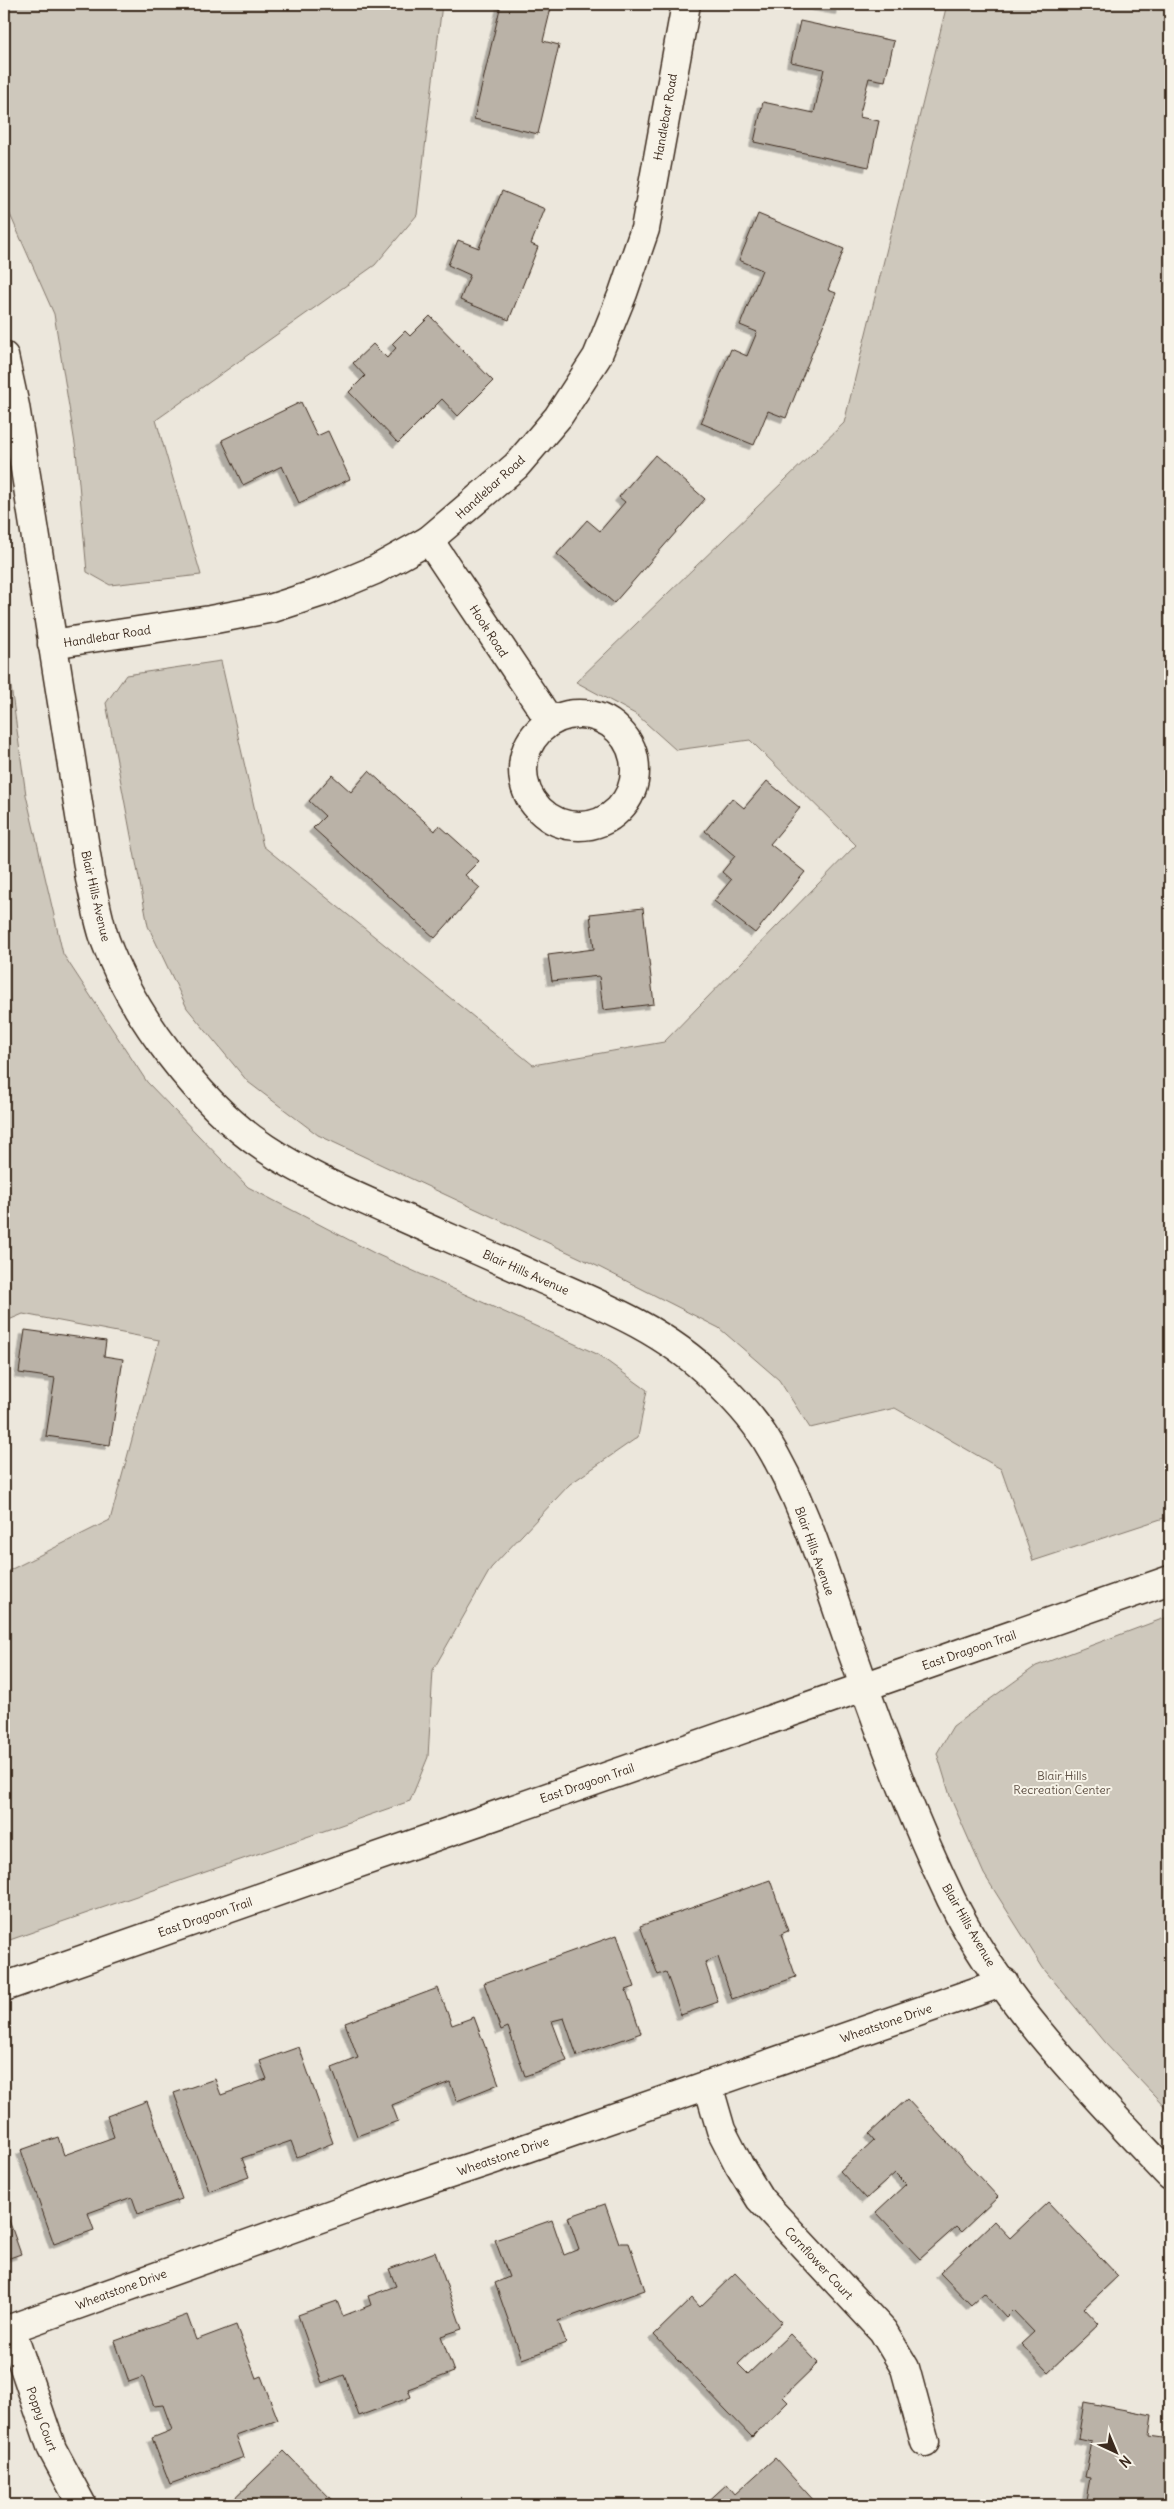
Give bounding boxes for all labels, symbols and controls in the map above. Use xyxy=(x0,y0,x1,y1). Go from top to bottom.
street label: Handlebar Road xyxy=(650,72,680,162)
street label: Handlebar Road xyxy=(452,452,528,522)
street label: Hook Road xyxy=(467,602,511,660)
street label: Handlebar Road xyxy=(62,622,152,650)
street label: Blair Hills Avenue xyxy=(78,849,114,943)
street label: Blair Hills Avenue xyxy=(480,1246,572,1298)
street label: Blair Hills Avenue xyxy=(792,1505,838,1597)
street label: East Dragoon Trail xyxy=(920,1627,1018,1673)
street label: East Dragoon Trail xyxy=(538,1760,636,1806)
park label: Blair Hills Recreation Center xyxy=(1013,1768,1111,1797)
street label: Blair Hills Avenue xyxy=(939,1881,999,1969)
street label: East Dragoon Trail xyxy=(156,1894,254,1940)
street label: Wheatstone Drive xyxy=(838,2000,934,2046)
street label: Wheatstone Drive xyxy=(455,2133,551,2179)
street label: Cornflower Court xyxy=(782,2224,856,2302)
street label: Wheatstone Drive xyxy=(73,2266,169,2312)
street label: Poppy Court xyxy=(23,2385,61,2453)
north arrow xyxy=(1092,2426,1142,2476)
text: N xyxy=(1115,2452,1135,2471)

